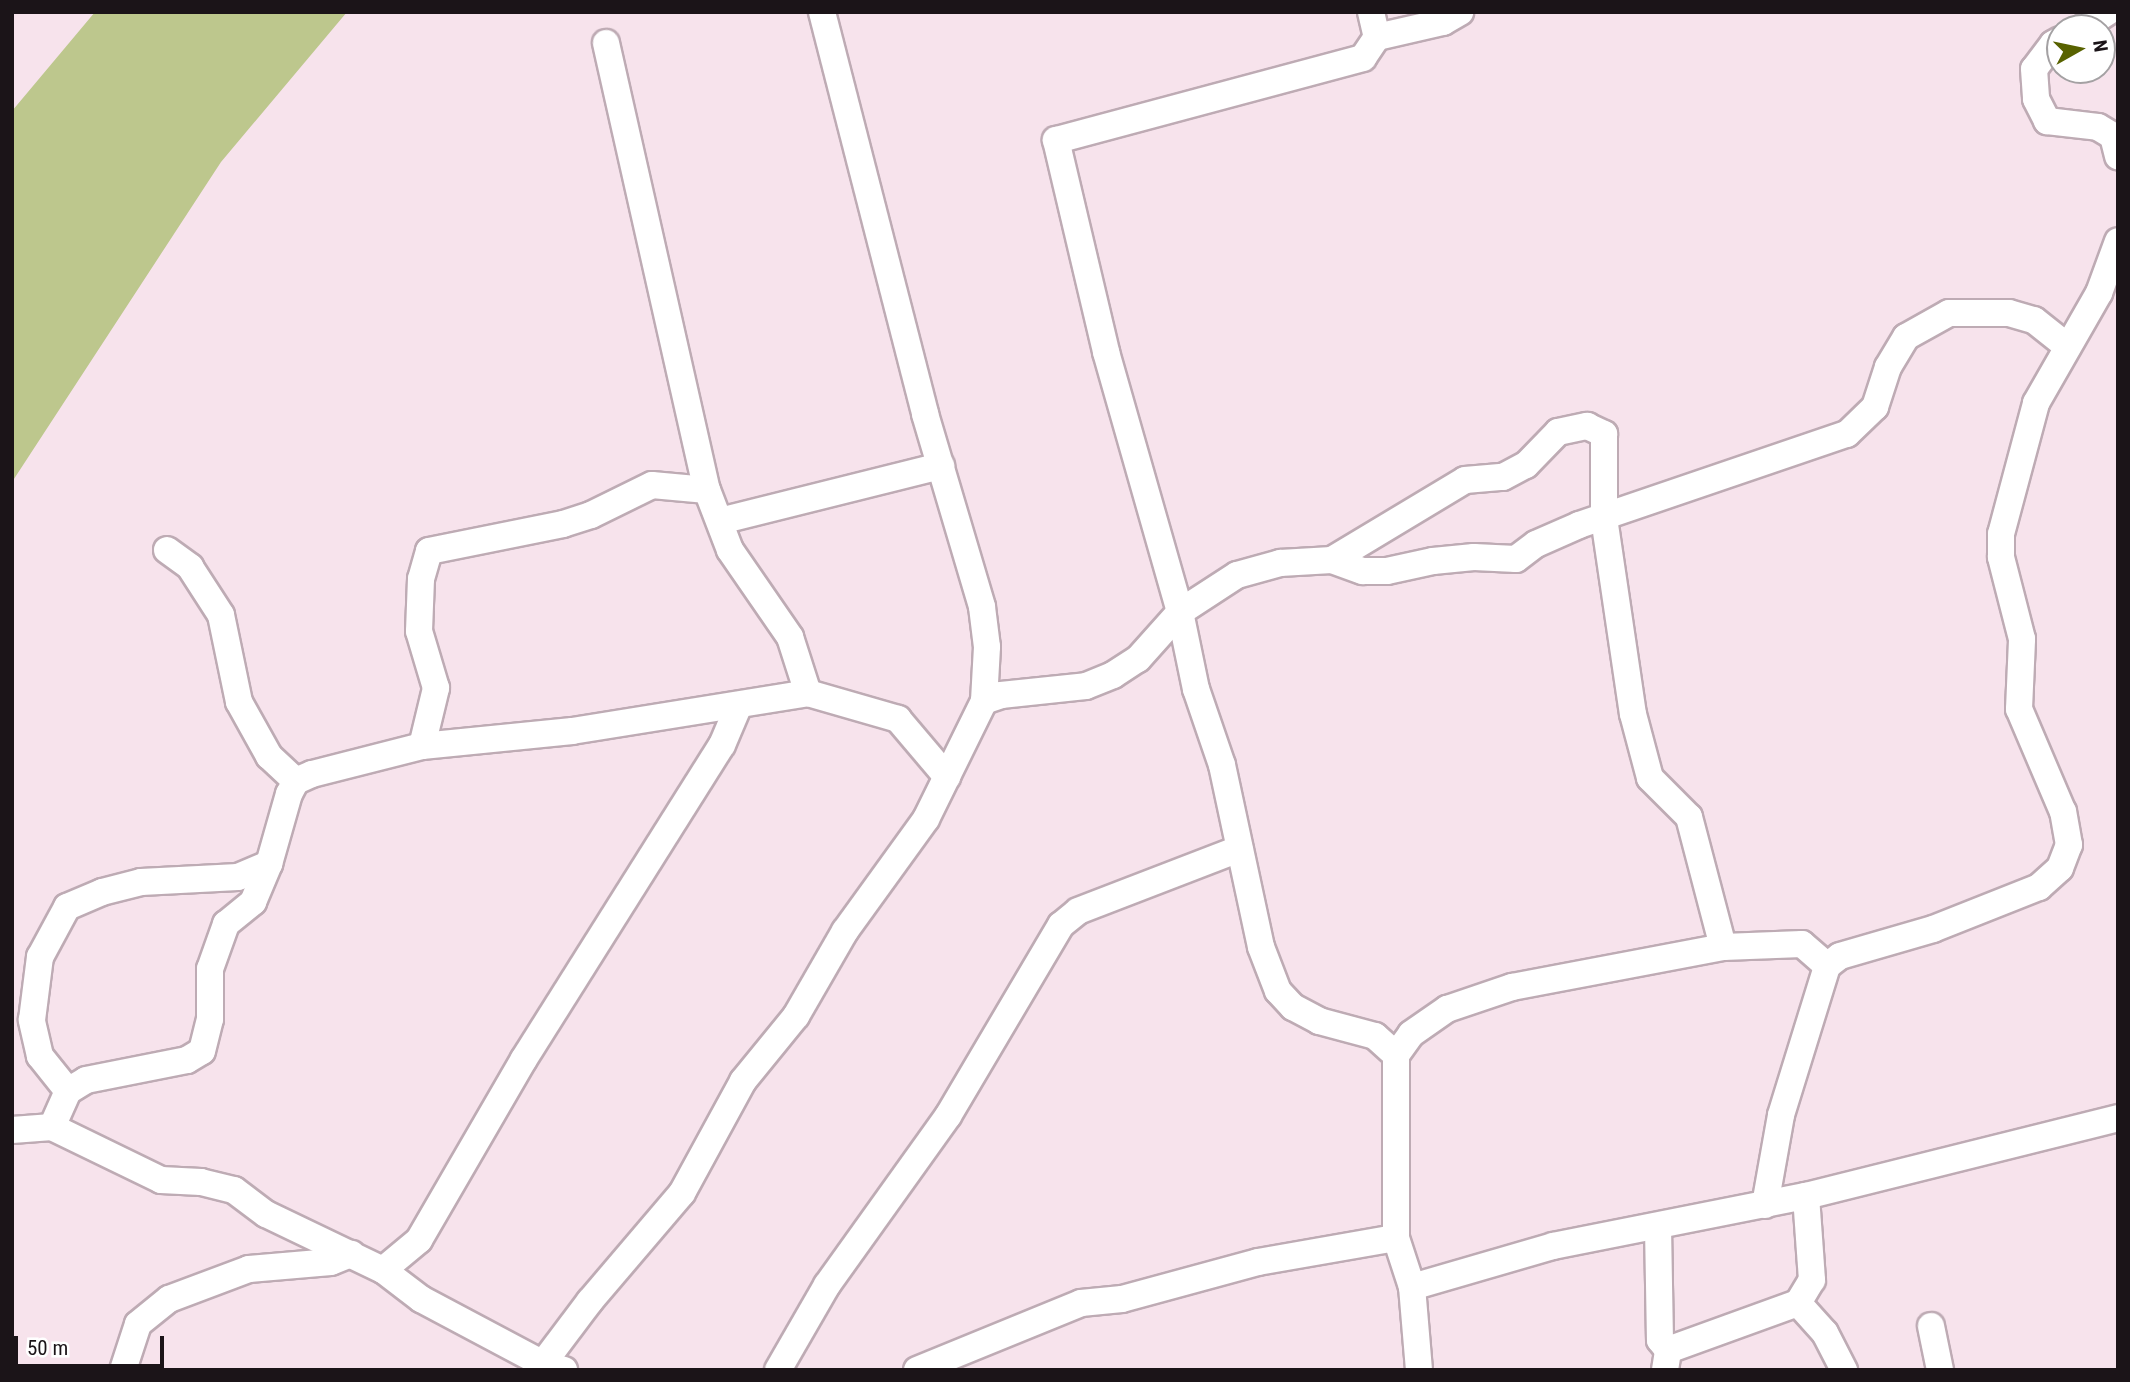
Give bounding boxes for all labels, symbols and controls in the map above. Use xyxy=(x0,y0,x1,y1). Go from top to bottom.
north arrow xyxy=(2046,14,2116,84)
text: N xyxy=(2088,38,2113,53)
scale bar xyxy=(18,1322,168,1366)
text: 50 m xyxy=(27,1336,68,1360)

